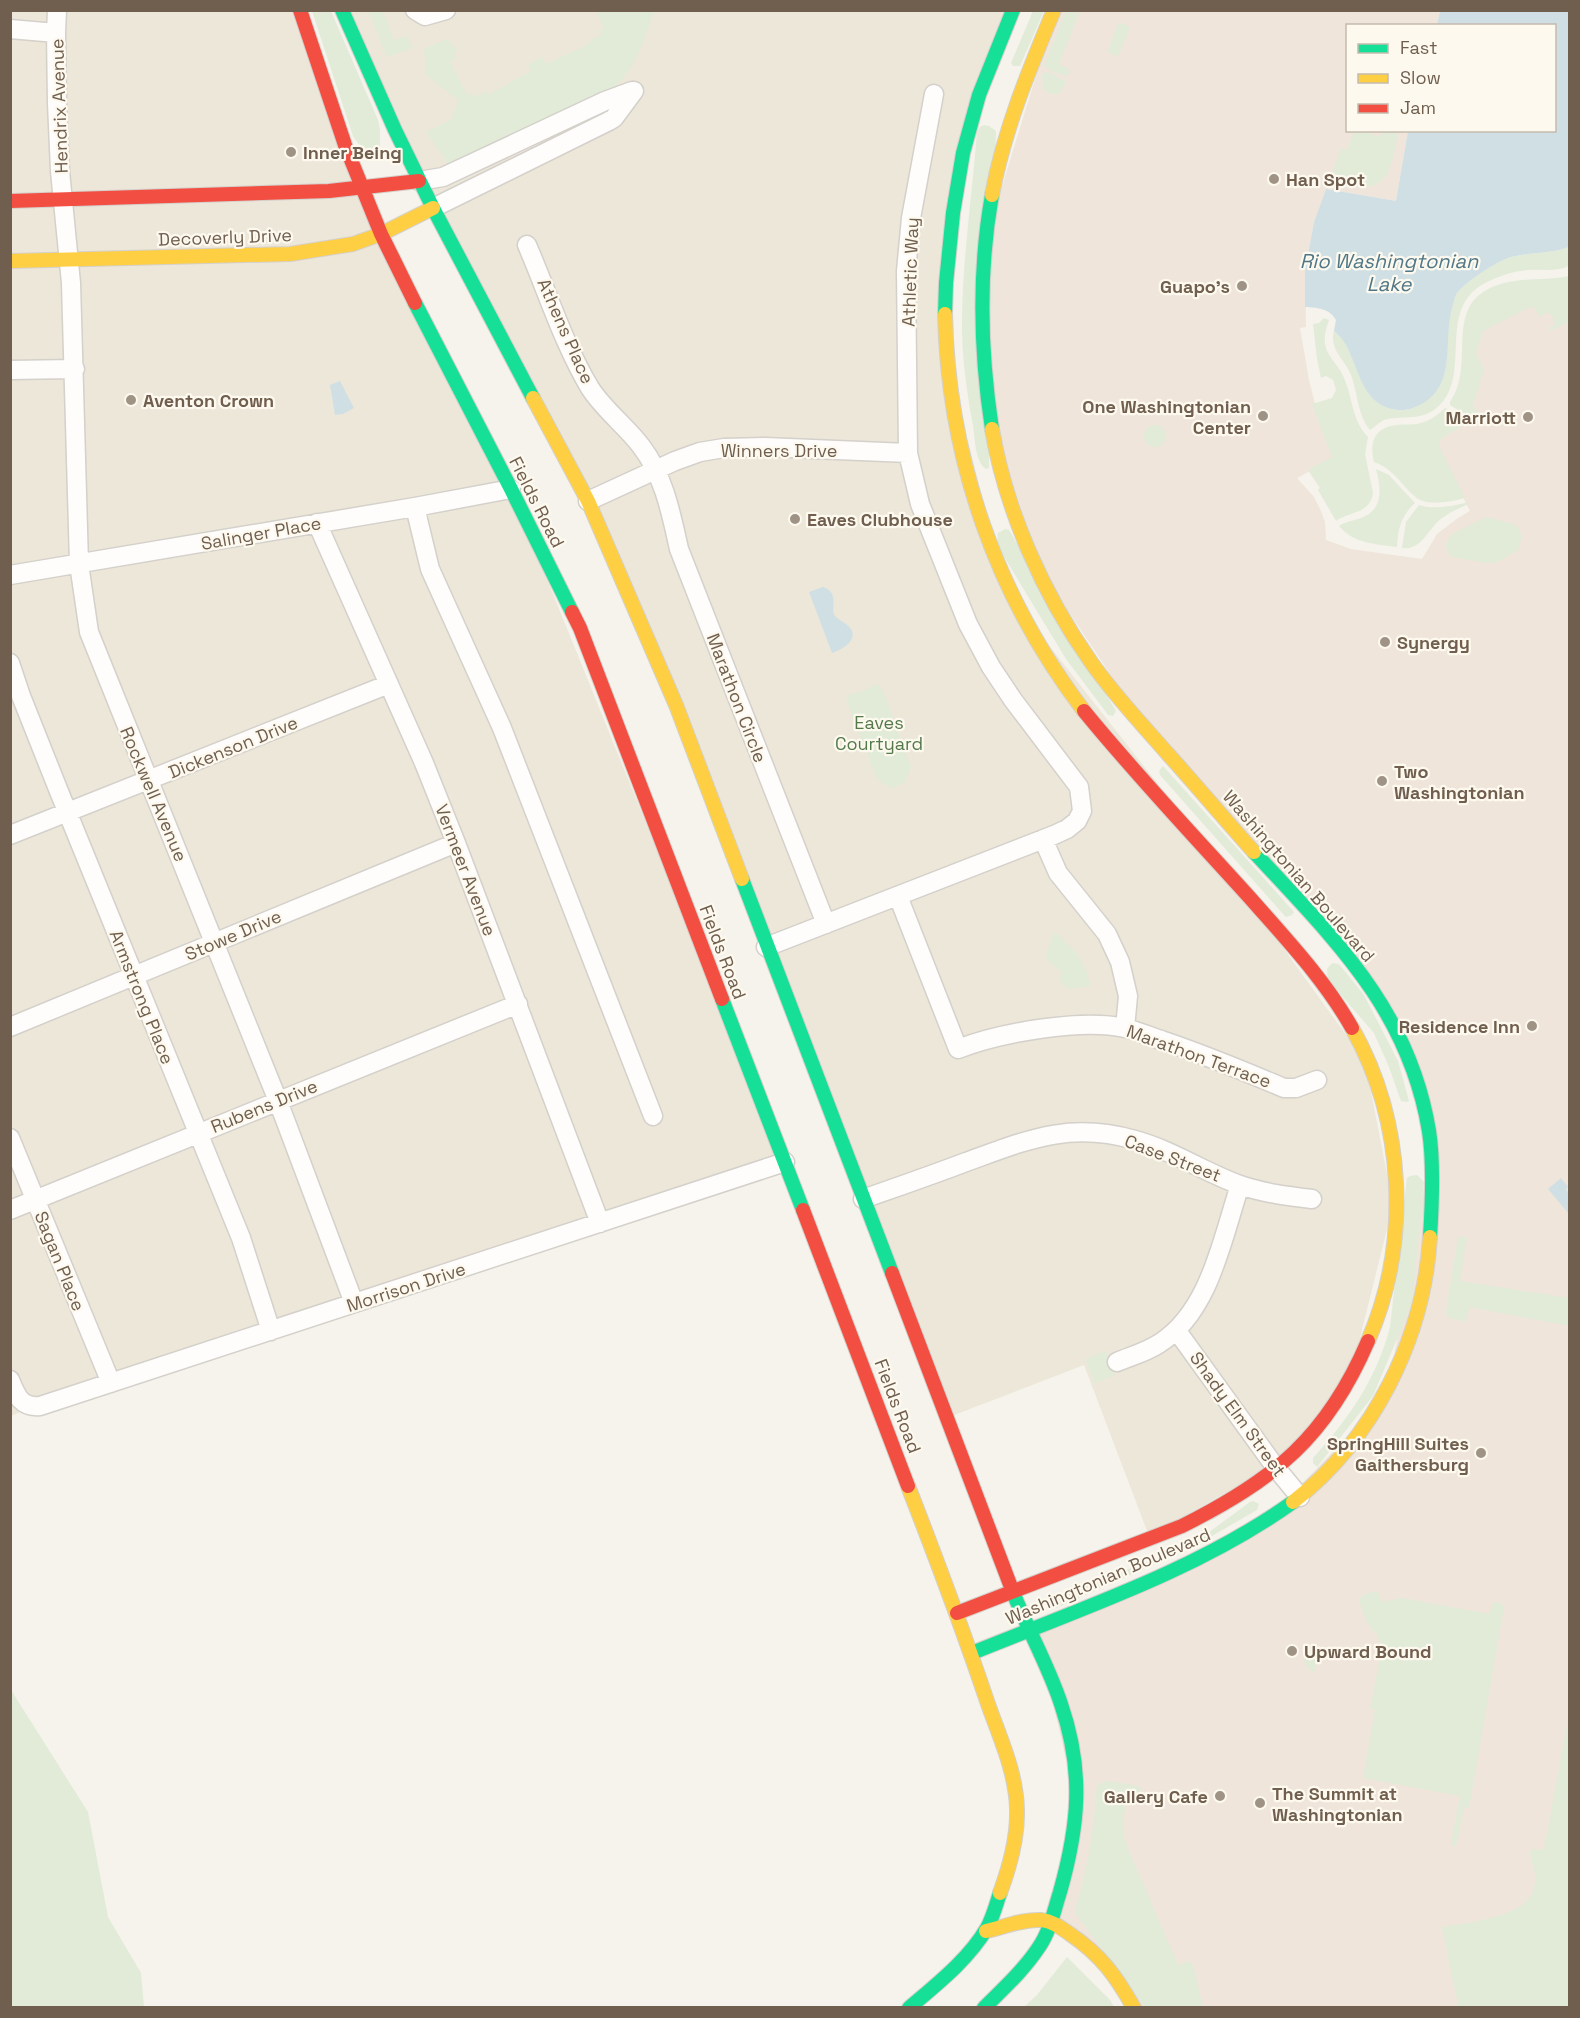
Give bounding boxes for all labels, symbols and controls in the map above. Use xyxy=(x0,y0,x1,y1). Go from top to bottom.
legend xyxy=(1346,24,1556,132)
text: Fast xyxy=(1400,36,1437,59)
street label: Hendrix Avenue xyxy=(45,38,73,174)
text: Slow xyxy=(1400,66,1441,89)
text: Jam xyxy=(1400,96,1436,119)
place label: Inner Being xyxy=(303,141,402,164)
marker: Inner Being xyxy=(284,145,298,159)
place label: Han Spot xyxy=(1286,168,1365,191)
marker: Han Spot xyxy=(1267,172,1281,186)
street label: Athletic Way xyxy=(897,217,923,327)
street label: Decoverly Drive xyxy=(158,223,292,251)
water label: Rio Washingtonian Lake xyxy=(1300,248,1479,297)
street label: Athens Place xyxy=(533,275,599,387)
place label: Guapo's xyxy=(1160,275,1230,298)
marker: Guapo's xyxy=(1235,279,1249,293)
place label: Aventon Crown xyxy=(143,389,274,412)
marker: Aventon Crown xyxy=(124,393,138,407)
place label: One Washingtonian Center xyxy=(1082,395,1251,439)
place label: Marriott xyxy=(1446,406,1516,429)
marker: One Washingtonian Center xyxy=(1256,409,1270,423)
marker: Marriott xyxy=(1521,410,1535,424)
street label: Winners Drive xyxy=(721,439,837,462)
street label: Fields Road xyxy=(504,453,570,551)
place label: Eaves Clubhouse xyxy=(807,508,953,531)
street label: Salinger Place xyxy=(199,511,323,555)
marker: Eaves Clubhouse xyxy=(788,512,802,526)
street label: Marathon Circle xyxy=(702,630,772,766)
place label: Synergy xyxy=(1397,631,1470,654)
marker: Synergy xyxy=(1378,635,1392,649)
street label: Dickenson Drive xyxy=(165,711,301,783)
park label: Eaves Courtyard xyxy=(835,711,923,755)
street label: Rockwell Avenue xyxy=(115,723,193,865)
place label: Two Washingtonian xyxy=(1394,760,1525,804)
marker: Two Washingtonian xyxy=(1375,774,1389,788)
street label: Washingtonian Boulevard xyxy=(1218,785,1380,967)
street label: Vermeer Avenue xyxy=(430,801,502,939)
street label: Fields Road xyxy=(695,902,751,1002)
street label: Stowe Drive xyxy=(181,904,285,966)
street label: Armstrong Place xyxy=(105,927,179,1067)
place label: Residence Inn xyxy=(1399,1015,1520,1038)
street label: Marathon Terrace xyxy=(1124,1019,1274,1093)
marker: Residence Inn xyxy=(1525,1019,1539,1033)
street label: Rubens Drive xyxy=(207,1074,321,1138)
street label: Case Street xyxy=(1121,1129,1225,1187)
street label: Sagan Place xyxy=(30,1208,90,1314)
street label: Morrison Drive xyxy=(343,1257,469,1317)
street label: Shady Elm Street xyxy=(1185,1347,1291,1481)
street label: Fields Road xyxy=(870,1356,926,1456)
place label: SpringHill Suites Gaithersburg xyxy=(1327,1432,1469,1476)
marker: SpringHill Suites Gaithersburg xyxy=(1474,1446,1488,1460)
street label: Washingtonian Boulevard xyxy=(1002,1522,1214,1630)
place label: Upward Bound xyxy=(1304,1640,1432,1663)
marker: Upward Bound xyxy=(1285,1644,1299,1658)
place label: The Summit at Washingtonian xyxy=(1272,1782,1403,1826)
place label: Gallery Cafe xyxy=(1104,1785,1208,1808)
marker: Gallery Cafe xyxy=(1213,1789,1227,1803)
marker: The Summit at Washingtonian xyxy=(1253,1796,1267,1810)

